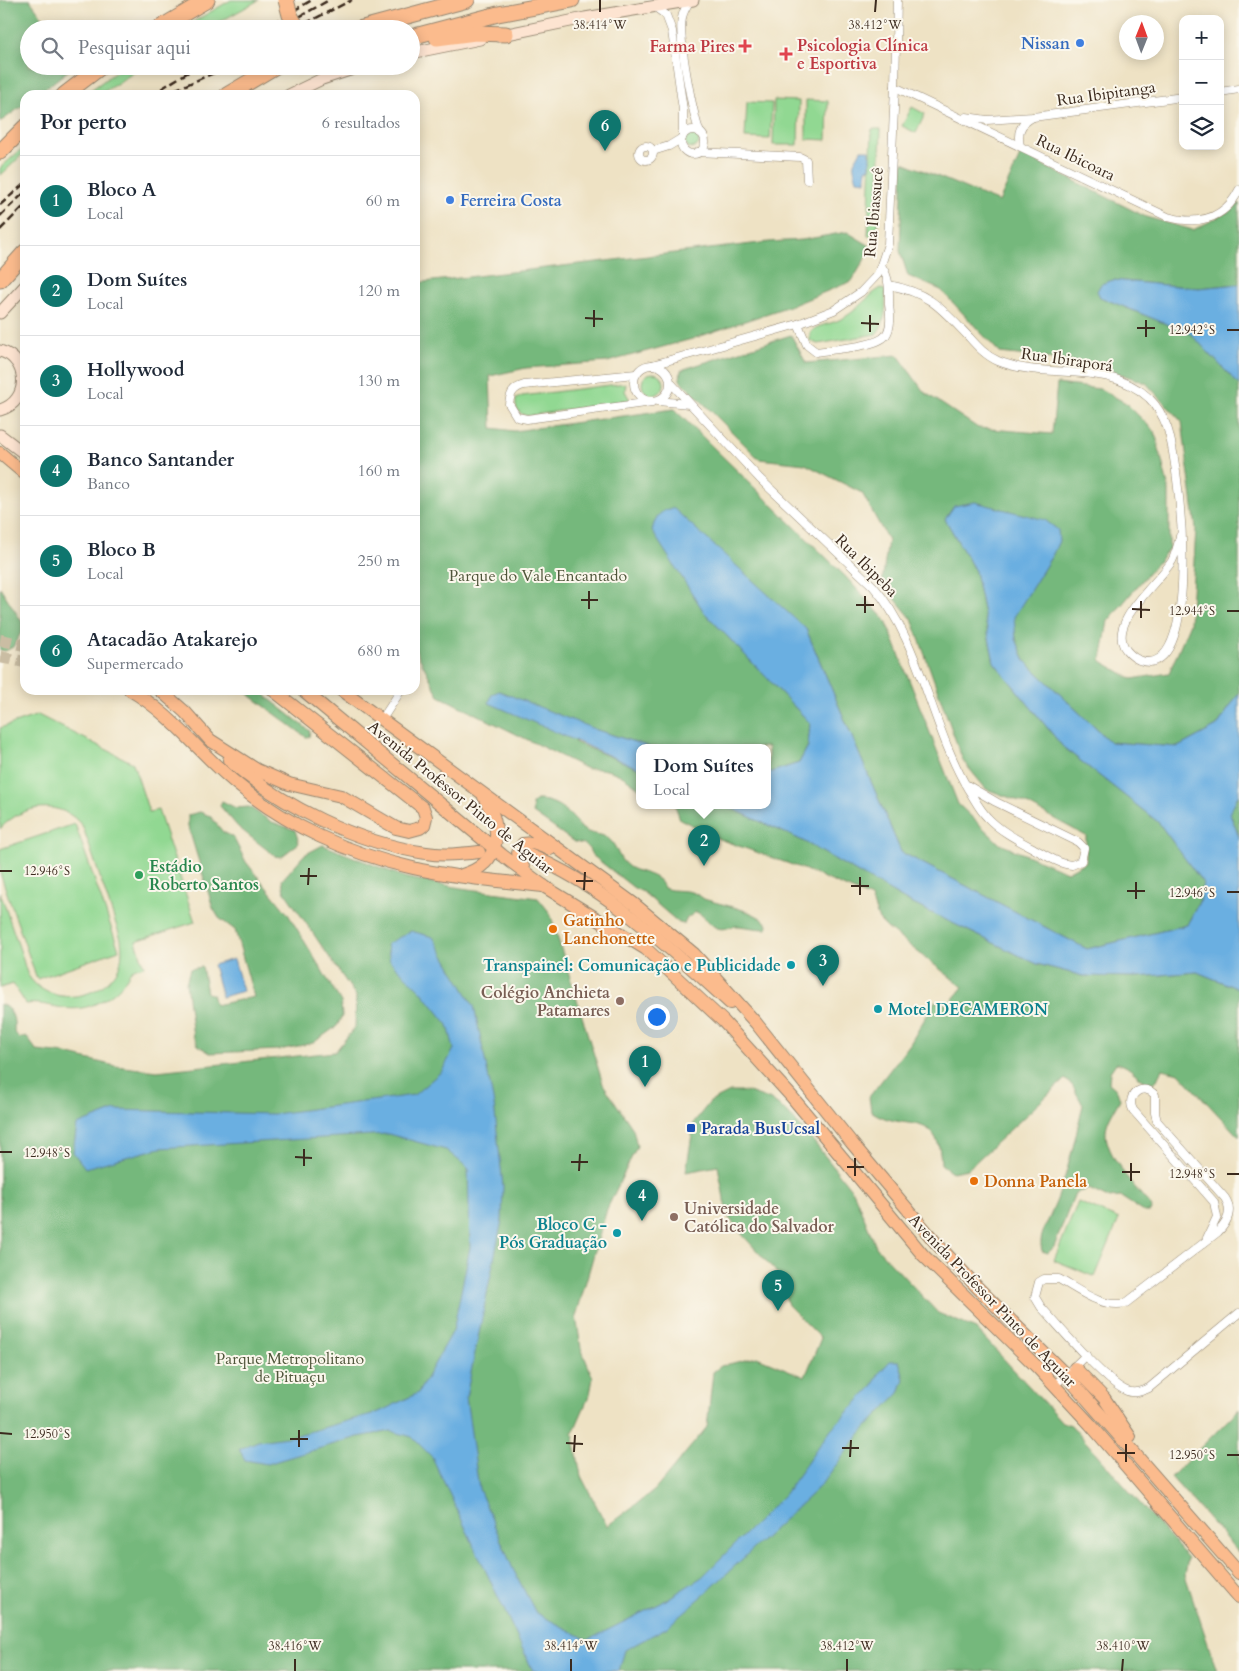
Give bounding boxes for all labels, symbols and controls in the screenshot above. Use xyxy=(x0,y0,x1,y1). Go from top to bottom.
north arrow xyxy=(1119,15,1164,60)
map controls xyxy=(1179,15,1224,150)
button: + xyxy=(1179,15,1224,60)
text: 38.414°W xyxy=(573,17,627,33)
text: 38.412°W xyxy=(848,17,902,33)
search box xyxy=(20,20,420,75)
place label: Nissan xyxy=(1021,33,1071,55)
icon: search xyxy=(38,34,66,62)
text: Pesquisar aqui xyxy=(78,35,191,61)
place label: Psicologia Clínica e Esportiva xyxy=(797,35,928,75)
place label: Farma Pires xyxy=(650,36,735,58)
marker: Nissan xyxy=(1074,37,1086,49)
marker: Farma Pires xyxy=(739,40,751,52)
marker: Psicologia Clínica e Esportiva xyxy=(779,47,793,61)
button: − xyxy=(1179,60,1224,105)
street label: Rua Ibipitanga xyxy=(1055,76,1157,112)
button: layers xyxy=(1179,105,1224,150)
text: Por perto xyxy=(40,108,127,137)
pin: 6 xyxy=(589,110,621,151)
text: 6 resultados xyxy=(322,112,400,134)
street label: Rua Ibicoara xyxy=(1032,129,1119,187)
street label: Rua Ibiassucê xyxy=(859,166,889,258)
text: Bloco A xyxy=(87,177,156,203)
text: 1 xyxy=(52,190,60,212)
text: 60 m xyxy=(366,190,400,212)
place label: Ferreira Costa xyxy=(460,190,562,212)
marker: Ferreira Costa xyxy=(444,194,456,206)
text: Local xyxy=(87,203,124,225)
text: Dom Suítes xyxy=(87,267,187,293)
text: 2 xyxy=(52,280,60,302)
text: 120 m xyxy=(358,280,400,302)
text: Local xyxy=(87,293,124,315)
text: 12.942°S xyxy=(1169,322,1215,338)
street label: Rua Ibiraporá xyxy=(1020,343,1114,377)
text: Hollywood xyxy=(87,357,184,383)
text: 3 xyxy=(52,370,60,392)
text: 130 m xyxy=(358,370,400,392)
text: Local xyxy=(87,383,124,405)
text: Banco Santander xyxy=(87,447,234,473)
text: 4 xyxy=(52,460,60,482)
text: 160 m xyxy=(358,460,400,482)
text: Banco xyxy=(87,473,130,495)
street label: Rua Ibipeba xyxy=(830,529,903,602)
text: Bloco B xyxy=(87,537,156,563)
text: 5 xyxy=(52,550,60,572)
text: 250 m xyxy=(358,550,400,572)
text: Local xyxy=(87,563,124,585)
park label: Parque do Vale Encantado xyxy=(449,565,627,587)
text: 12.944°S xyxy=(1169,603,1215,619)
text: Atacadão Atakarejo xyxy=(87,627,258,653)
text: 6 xyxy=(52,640,60,662)
text: 680 m xyxy=(358,640,400,662)
text: Supermercado xyxy=(87,653,183,675)
street label: Avenida Professor Pinto de Aguiar xyxy=(363,716,558,880)
popup xyxy=(636,744,771,809)
text: Dom Suítes xyxy=(653,753,754,779)
text: Local xyxy=(653,779,690,801)
pin: 2 xyxy=(688,825,720,866)
place label: Estádio Roberto Santos xyxy=(149,856,259,896)
text: 12.946°S xyxy=(24,863,70,879)
marker: Estádio Roberto Santos xyxy=(133,869,145,881)
text: 12.946°S xyxy=(1169,885,1215,901)
place label: Gatinho Lanchonette xyxy=(563,910,655,950)
marker: Gatinho Lanchonette xyxy=(547,923,559,935)
pin: 3 xyxy=(807,945,839,986)
place label: Transpainel: Comunicação e Publicidade xyxy=(483,955,781,977)
marker: Transpainel: Comunicação e Publicidade xyxy=(785,959,797,971)
place label: Colégio Anchieta Patamares xyxy=(481,982,610,1022)
marker: Colégio Anchieta Patamares xyxy=(614,995,626,1007)
place label: Motel DECAMERON xyxy=(888,999,1048,1021)
marker: Motel DECAMERON xyxy=(872,1003,884,1015)
your location xyxy=(644,1004,670,1030)
pin: 1 xyxy=(629,1046,661,1087)
place label: Parada BusUcsal xyxy=(701,1118,821,1140)
marker: Parada BusUcsal xyxy=(685,1122,697,1134)
text: 12.948°S xyxy=(24,1145,70,1161)
text: 12.948°S xyxy=(1169,1166,1215,1182)
place label: Donna Panela xyxy=(984,1171,1087,1193)
marker: Donna Panela xyxy=(968,1175,980,1187)
pin: 4 xyxy=(626,1180,658,1221)
place label: Universidade Católica do Salvador xyxy=(684,1198,835,1238)
street label: Avenida Professor Pinto de Aguiar xyxy=(903,1209,1081,1392)
marker: Universidade Católica do Salvador xyxy=(668,1211,680,1223)
place label: Bloco C - Pós Graduação xyxy=(499,1214,607,1254)
marker: Bloco C - Pós Graduação xyxy=(611,1227,623,1239)
pin: 5 xyxy=(762,1270,794,1311)
park label: Parque Metropolitano de Pituaçu xyxy=(216,1348,365,1388)
text: 12.950°S xyxy=(24,1426,70,1442)
text: 12.950°S xyxy=(1169,1447,1215,1463)
text: 38.416°W xyxy=(268,1638,322,1654)
text: 38.414°W xyxy=(544,1638,598,1654)
text: 38.412°W xyxy=(820,1638,874,1654)
text: 38.410°W xyxy=(1096,1638,1150,1654)

